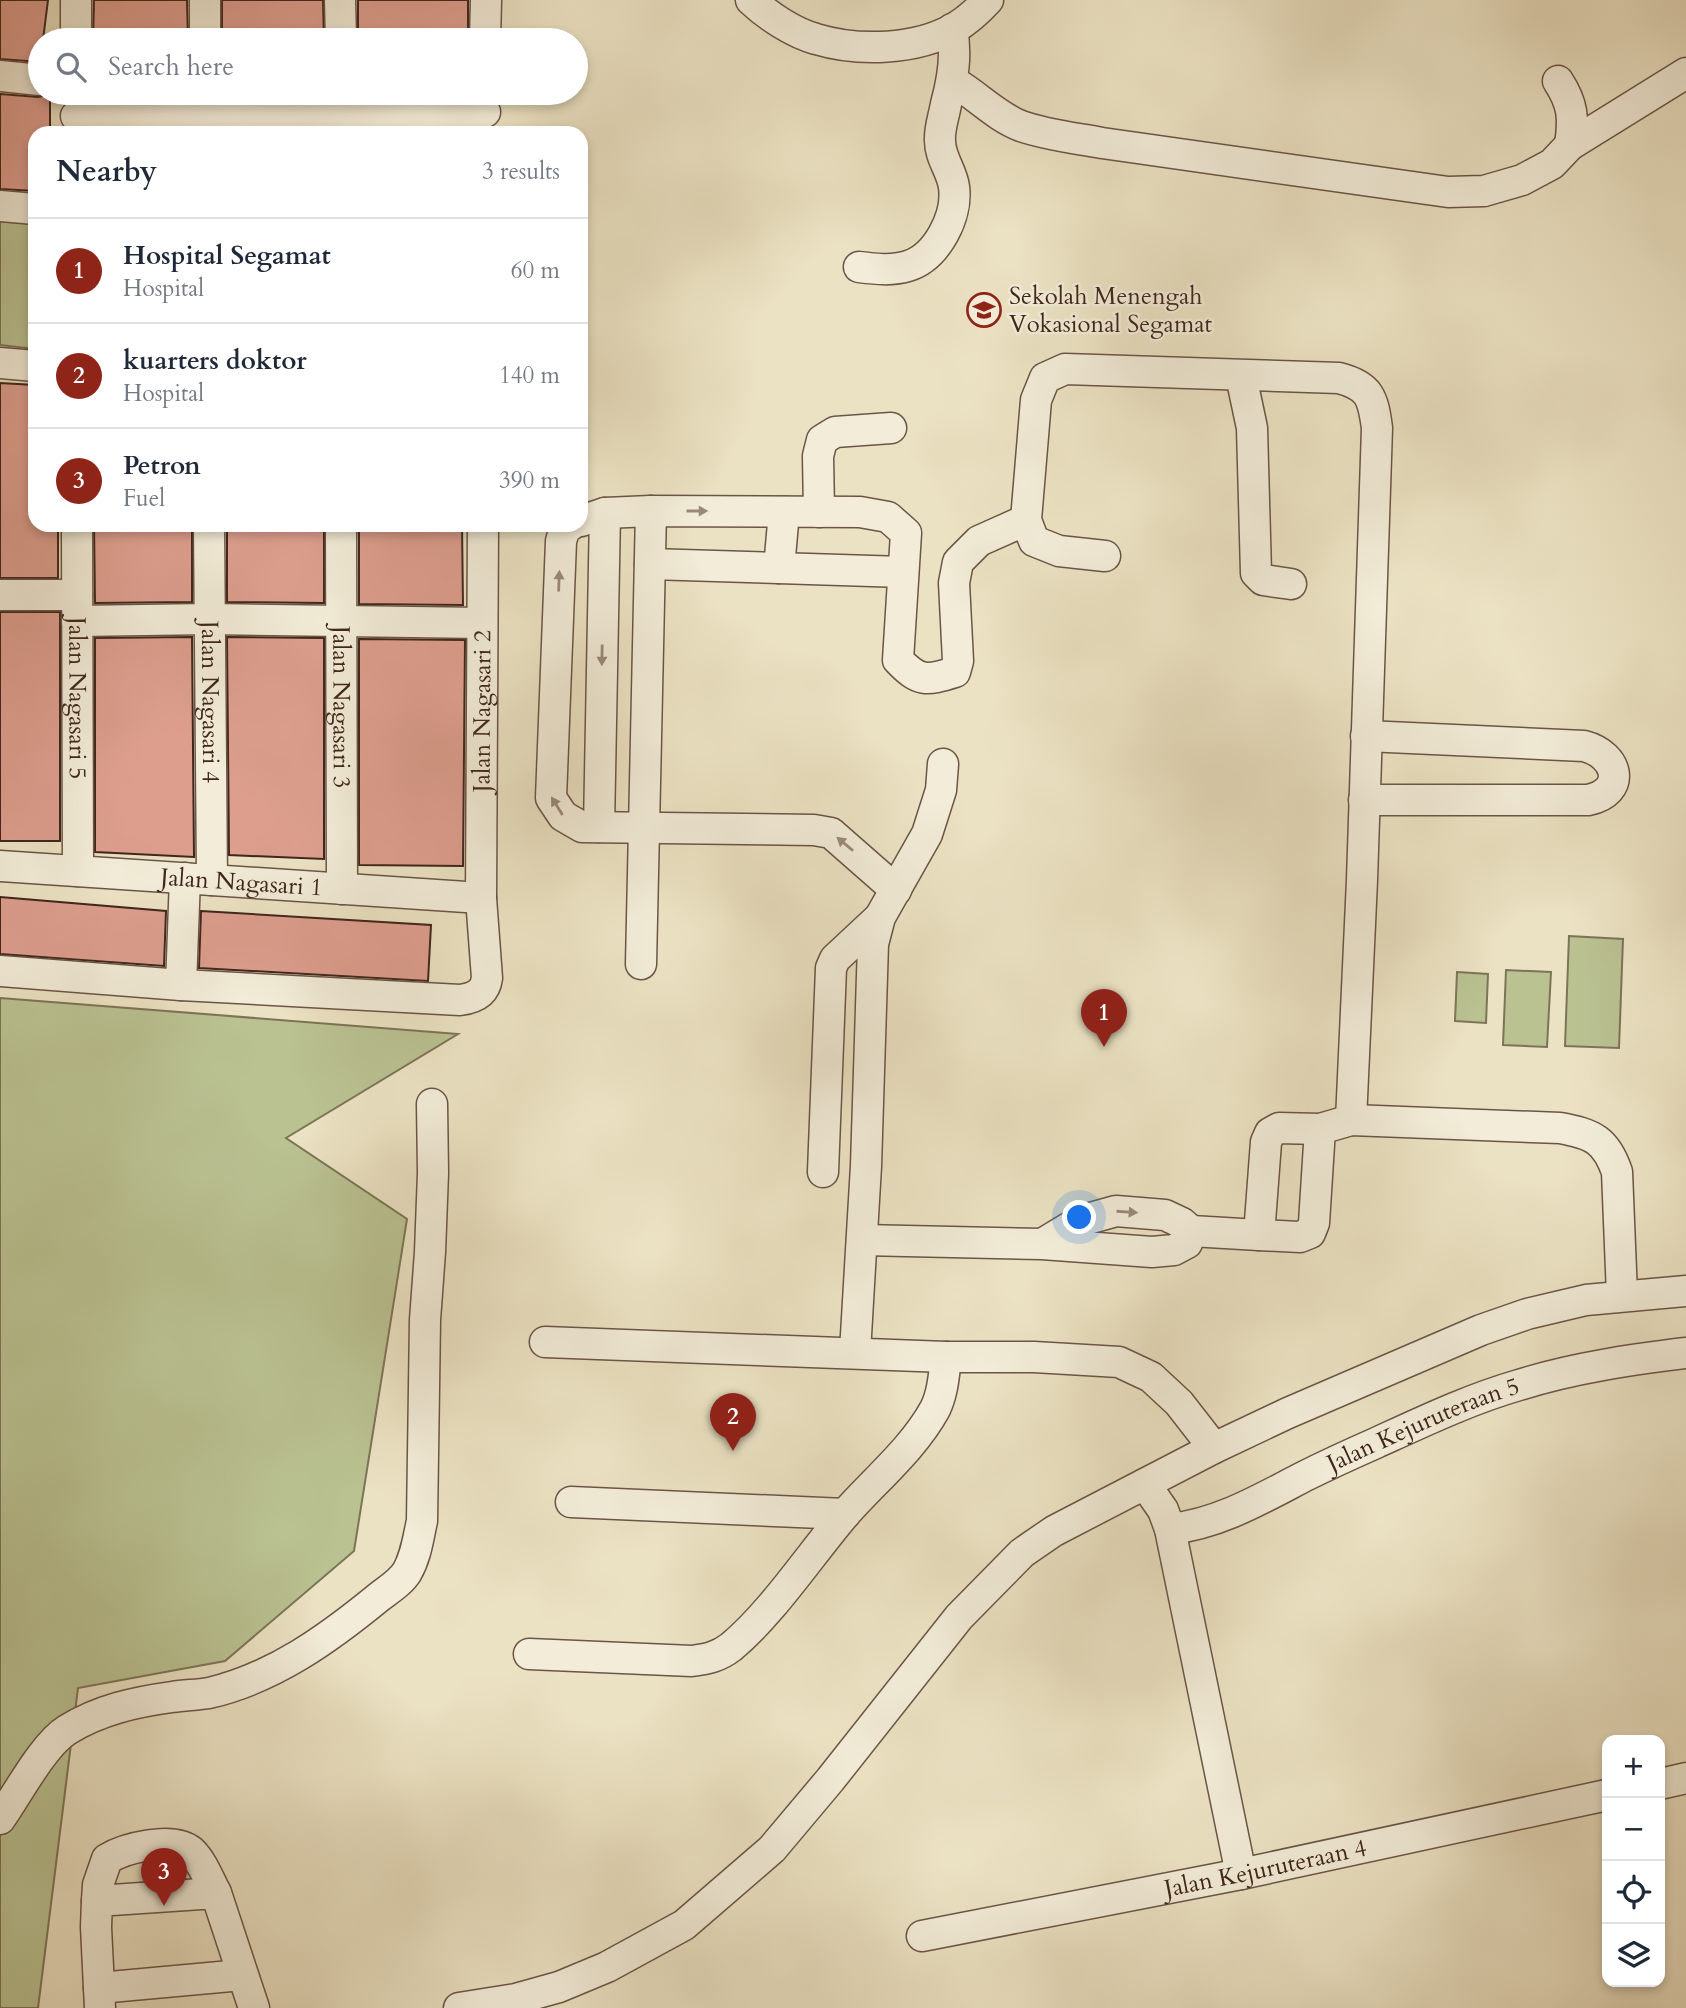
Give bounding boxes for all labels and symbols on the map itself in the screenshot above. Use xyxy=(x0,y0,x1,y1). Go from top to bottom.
place label: Sekolah Menengah Vokasional Segamat xyxy=(1009,280,1213,341)
school or university icon: Sekolah Menengah Vokasional Segamat xyxy=(965,291,1003,329)
one-way arrow xyxy=(686,505,708,517)
one-way arrow xyxy=(554,570,565,592)
street label: Jalan Nagasari 5 xyxy=(61,614,94,779)
street label: Jalan Nagasari 4 xyxy=(193,618,228,783)
street label: Jalan Nagasari 3 xyxy=(325,623,358,788)
street label: Jalan Nagasari 2 xyxy=(465,630,499,796)
one-way arrow xyxy=(597,644,608,666)
one-way arrow xyxy=(551,797,564,816)
one-way arrow xyxy=(836,837,854,852)
street label: Jalan Nagasari 1 xyxy=(156,860,324,904)
pin: 1 xyxy=(1081,989,1127,1047)
your location xyxy=(1062,1200,1096,1234)
one-way arrow xyxy=(1116,1207,1138,1218)
street label: Jalan Kejuruteraan 5 xyxy=(1319,1369,1523,1481)
pin: 2 xyxy=(710,1393,756,1451)
street label: Jalan Kejuruteraan 4 xyxy=(1158,1831,1370,1906)
pin: 3 xyxy=(141,1848,187,1906)

